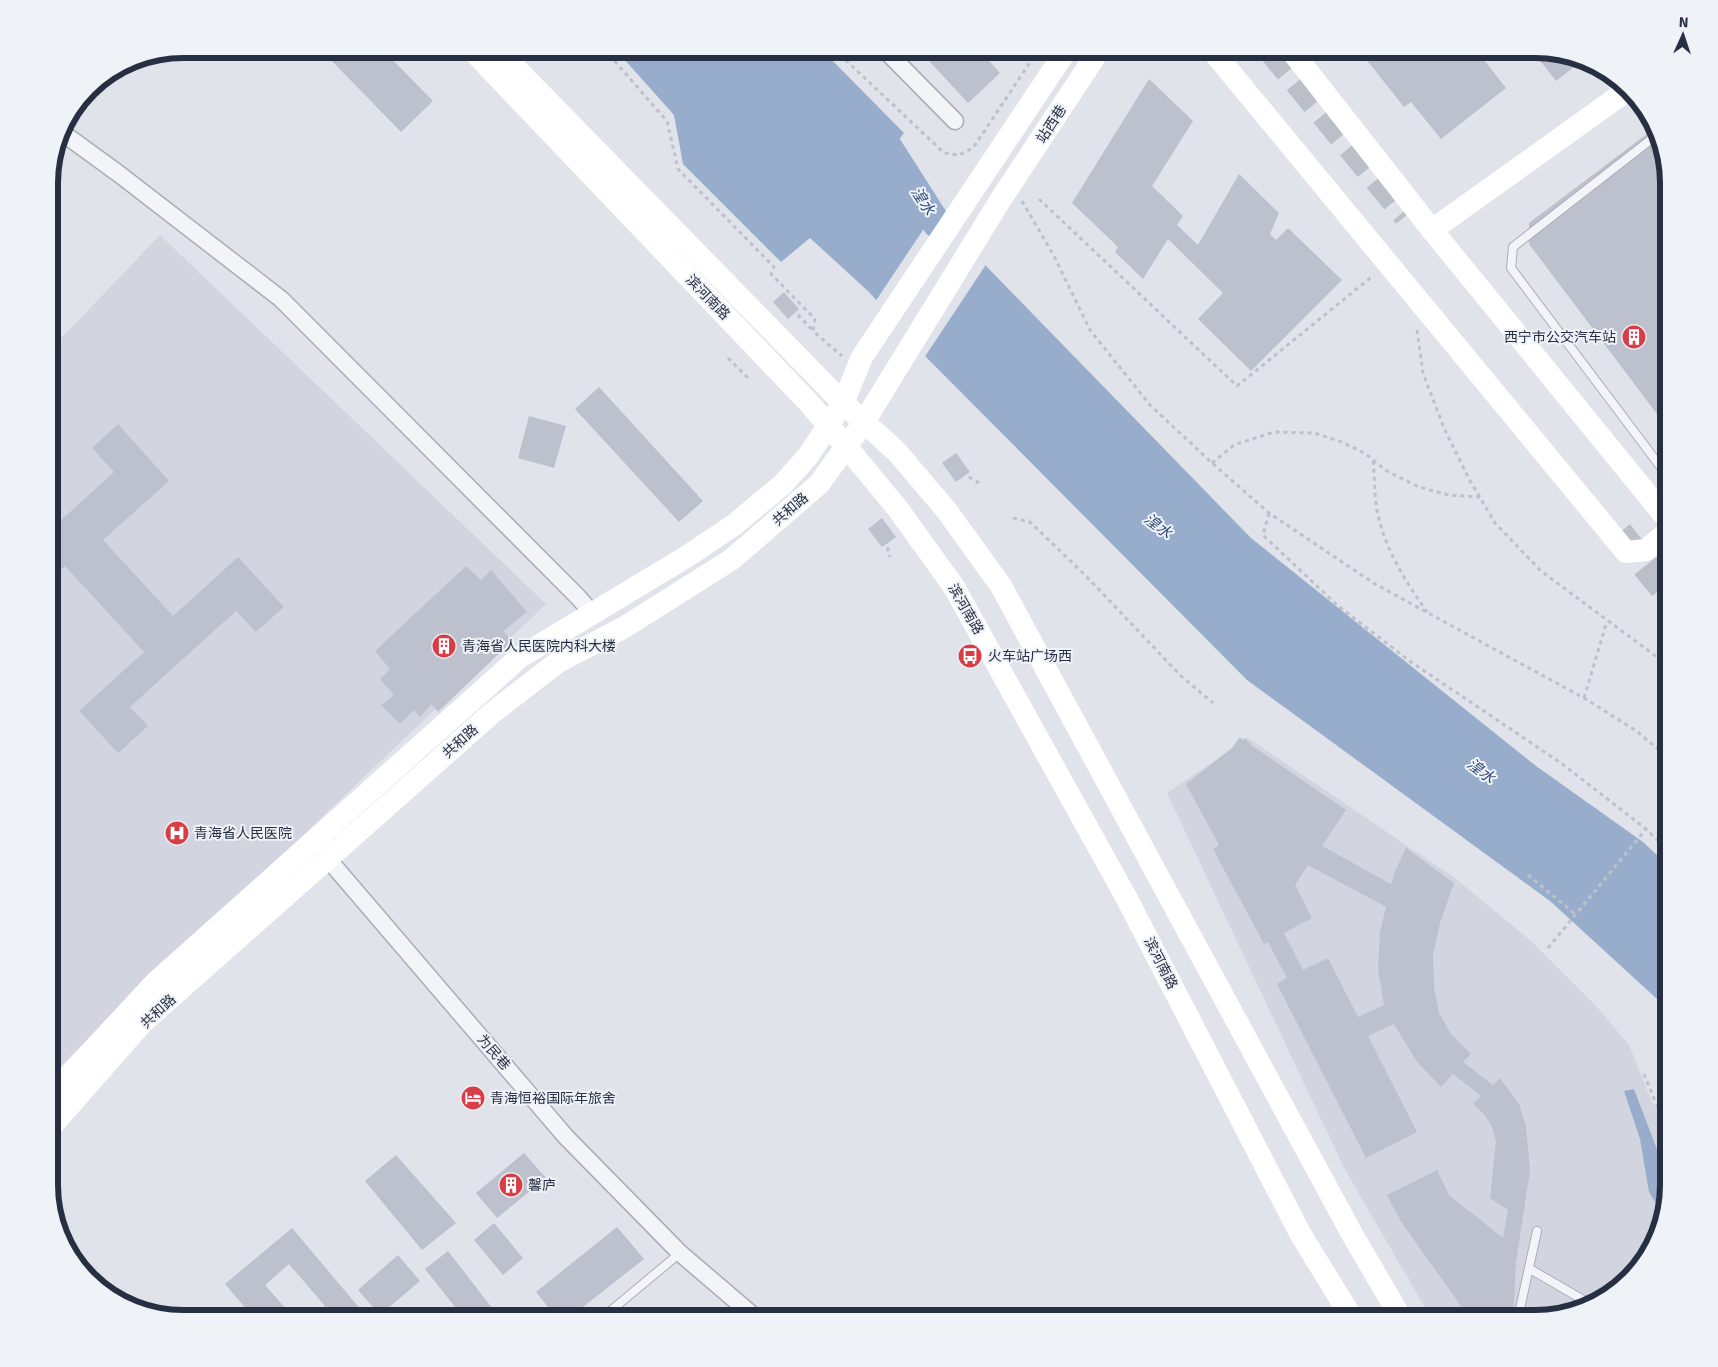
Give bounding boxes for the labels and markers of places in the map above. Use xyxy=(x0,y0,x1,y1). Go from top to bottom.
building icon: 西宁市公交汽车站 xyxy=(1621,324,1647,350)
place label: 西宁市公交汽车站 xyxy=(1504,329,1616,346)
building icon: 青海省人民医院内科大楼 xyxy=(431,633,457,659)
place label: 青海省人民医院内科大楼 xyxy=(462,638,616,655)
bus stop icon: 火车站广场西 xyxy=(957,643,983,669)
place label: 火车站广场西 xyxy=(988,648,1072,665)
hospital icon: 青海省人民医院 xyxy=(164,820,190,846)
place label: 青海省人民医院 xyxy=(194,825,292,842)
hotel icon: 青海恒裕国际年旅舍 xyxy=(460,1085,486,1111)
place label: 青海恒裕国际年旅舍 xyxy=(490,1090,616,1107)
building icon: 馨庐 xyxy=(498,1172,524,1198)
place label: 馨庐 xyxy=(528,1177,556,1194)

